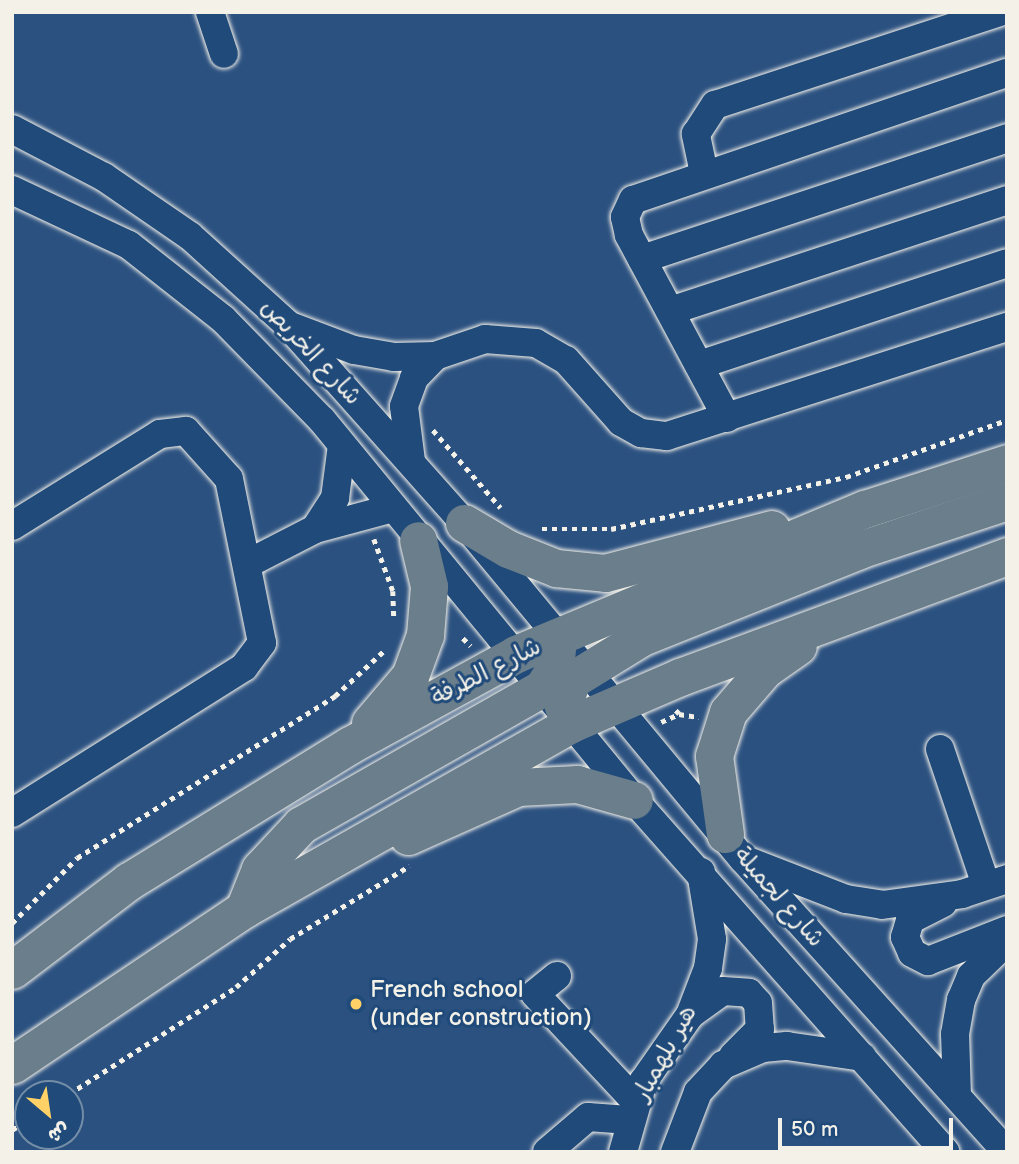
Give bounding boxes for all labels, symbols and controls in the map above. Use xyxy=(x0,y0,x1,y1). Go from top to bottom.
street label: شارع الخريص xyxy=(255,293,367,411)
street label: شارع الطرفة xyxy=(426,632,546,712)
street label: شارع لجميلة xyxy=(728,841,830,953)
place label: French school (under construction) xyxy=(370,976,592,1032)
marker: French school (under construction) xyxy=(348,996,364,1012)
street label: هير بلهمبار xyxy=(627,1000,703,1106)
north arrow xyxy=(14,1080,84,1150)
scale bar xyxy=(781,1104,956,1148)
text: ش xyxy=(44,1117,73,1147)
text: 50 m xyxy=(791,1117,838,1142)

